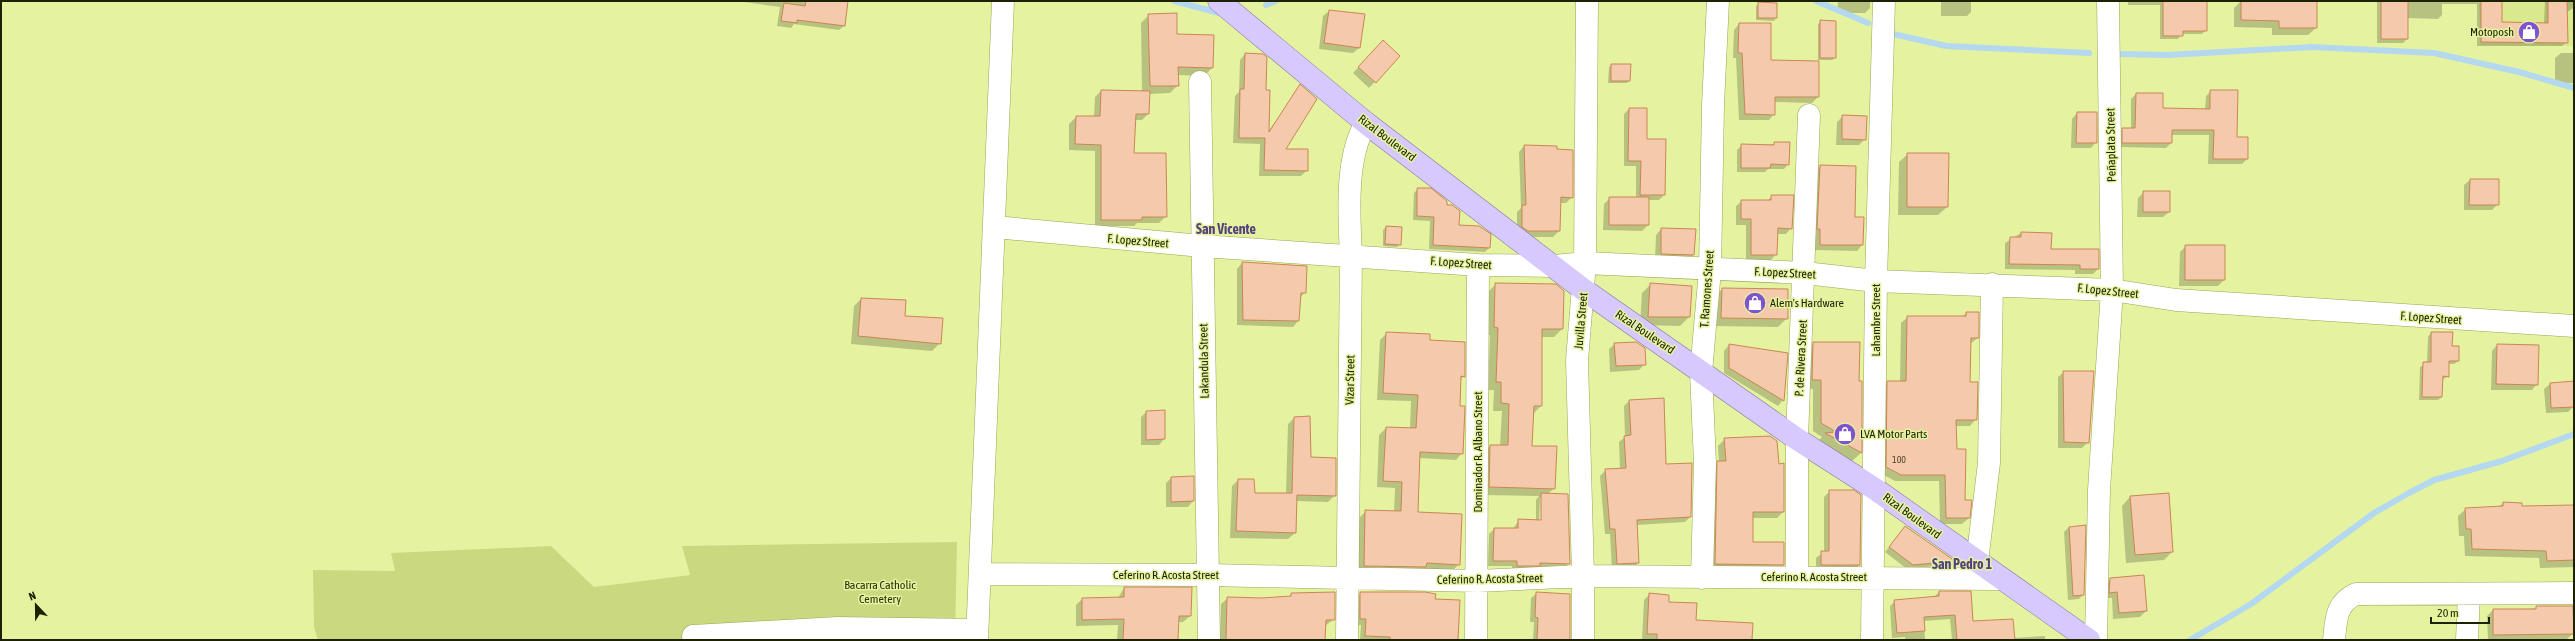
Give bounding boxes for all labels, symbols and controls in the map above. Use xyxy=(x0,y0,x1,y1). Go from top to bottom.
shop icon: Motoposh xyxy=(2516,19,2542,45)
place label: Motoposh xyxy=(2470,25,2514,39)
street label: Peñaplata Street xyxy=(2103,107,2119,182)
street label: Rizal Boulevard xyxy=(1355,112,1419,164)
district label: San Vicente xyxy=(1196,221,1256,237)
street label: F. Lopez Street xyxy=(1107,231,1170,251)
street label: T. Ramones Street xyxy=(1697,249,1717,328)
street label: F. Lopez Street xyxy=(1430,254,1493,272)
street label: F. Lopez Street xyxy=(1754,264,1817,282)
street label: F. Lopez Street xyxy=(2077,281,2140,301)
street label: Lahambre Street xyxy=(1869,283,1883,356)
shop icon: Alem's Hardware xyxy=(1742,290,1768,316)
street label: Juvilla Street xyxy=(1572,291,1591,350)
place label: Alem's Hardware xyxy=(1770,296,1844,310)
street label: Rizal Boulevard xyxy=(1613,307,1677,357)
street label: F. Lopez Street xyxy=(2400,309,2463,327)
street label: P. de Rivera Street xyxy=(1792,319,1810,397)
street label: Lakandula Street xyxy=(1196,323,1212,399)
street label: Vizar Street xyxy=(1343,354,1357,405)
street label: Dominador R. Albano Street xyxy=(1471,391,1485,513)
shop icon: LVA Motor Parts xyxy=(1832,421,1858,447)
place label: LVA Motor Parts xyxy=(1860,427,1927,441)
house number: 100 xyxy=(1892,454,1906,465)
street label: Rizal Boulevard xyxy=(1880,490,1944,542)
district label: San Pedro 1 xyxy=(1932,556,1992,572)
street label: Ceferino R. Acosta Street xyxy=(1113,568,1220,582)
street label: Ceferino R. Acosta Street xyxy=(1761,570,1868,584)
street label: Ceferino R. Acosta Street xyxy=(1437,571,1544,587)
park label: Bacarra Catholic Cemetery xyxy=(844,578,916,606)
north arrow xyxy=(16,585,56,625)
text: N xyxy=(27,589,38,603)
scale bar xyxy=(2431,599,2489,625)
text: 20 m xyxy=(2437,606,2459,620)

